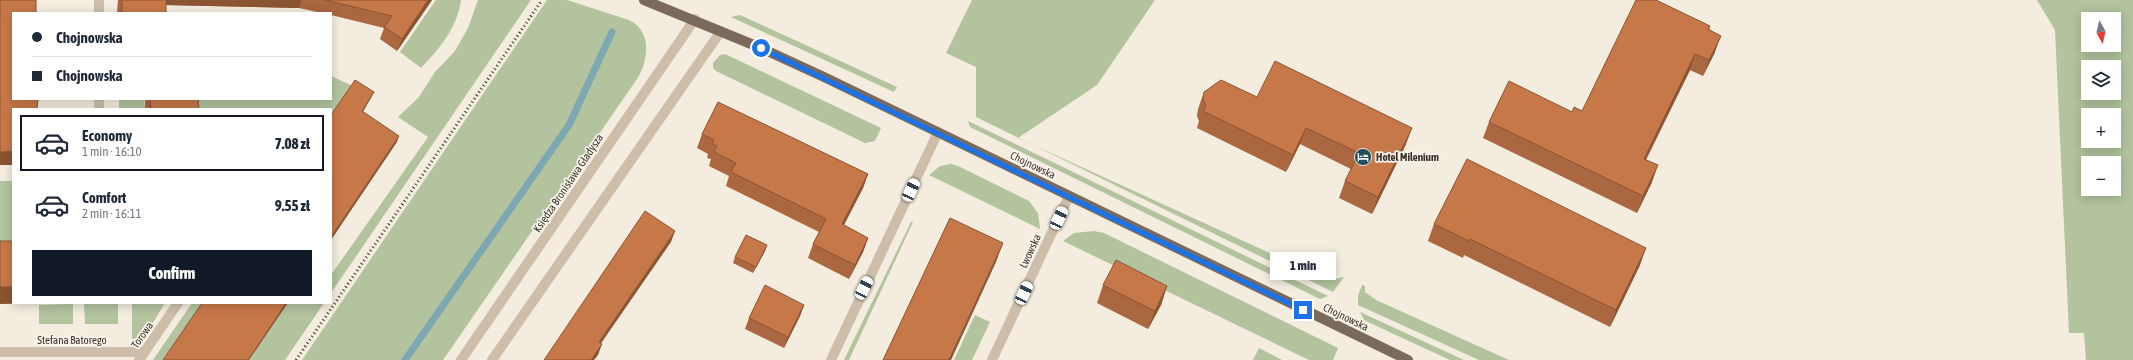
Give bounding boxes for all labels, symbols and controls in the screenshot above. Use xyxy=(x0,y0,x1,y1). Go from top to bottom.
north arrow xyxy=(2081,12,2121,52)
map controls xyxy=(2081,12,2121,196)
text: Chojnowska xyxy=(56,29,123,46)
route start xyxy=(752,39,770,57)
button: layers xyxy=(2081,60,2121,100)
text: Chojnowska xyxy=(56,67,123,84)
button: + xyxy=(2081,108,2121,148)
icon: car xyxy=(34,125,70,161)
text: Economy xyxy=(82,127,132,144)
street label: Księdza Bronisława Gładysza xyxy=(531,132,605,234)
text: 7.08 zł xyxy=(275,135,310,152)
text: 1 min · 16:10 xyxy=(82,144,142,159)
hotel icon: Hotel Milenium xyxy=(1353,147,1373,167)
street label: Chojnowska xyxy=(1008,149,1058,181)
place label: Hotel Milenium xyxy=(1376,151,1439,163)
button: − xyxy=(2081,156,2121,196)
car xyxy=(900,177,922,203)
icon: car xyxy=(34,187,70,223)
text: Comfort xyxy=(82,189,126,206)
text: 9.55 zł xyxy=(275,197,310,214)
car xyxy=(1048,205,1070,231)
text: 2 min · 16:11 xyxy=(82,206,142,221)
street label: Lwowska xyxy=(1017,232,1043,270)
button: Confirm xyxy=(32,250,312,296)
callout: 1 min xyxy=(1270,252,1336,280)
text: 1 min xyxy=(1290,258,1316,273)
car xyxy=(853,275,875,301)
car xyxy=(1013,280,1035,306)
route end xyxy=(1294,301,1312,319)
street label: Chojnowska xyxy=(1321,301,1371,333)
street label: Torowa xyxy=(129,320,155,350)
street label: Stefana Batorego xyxy=(37,334,107,346)

